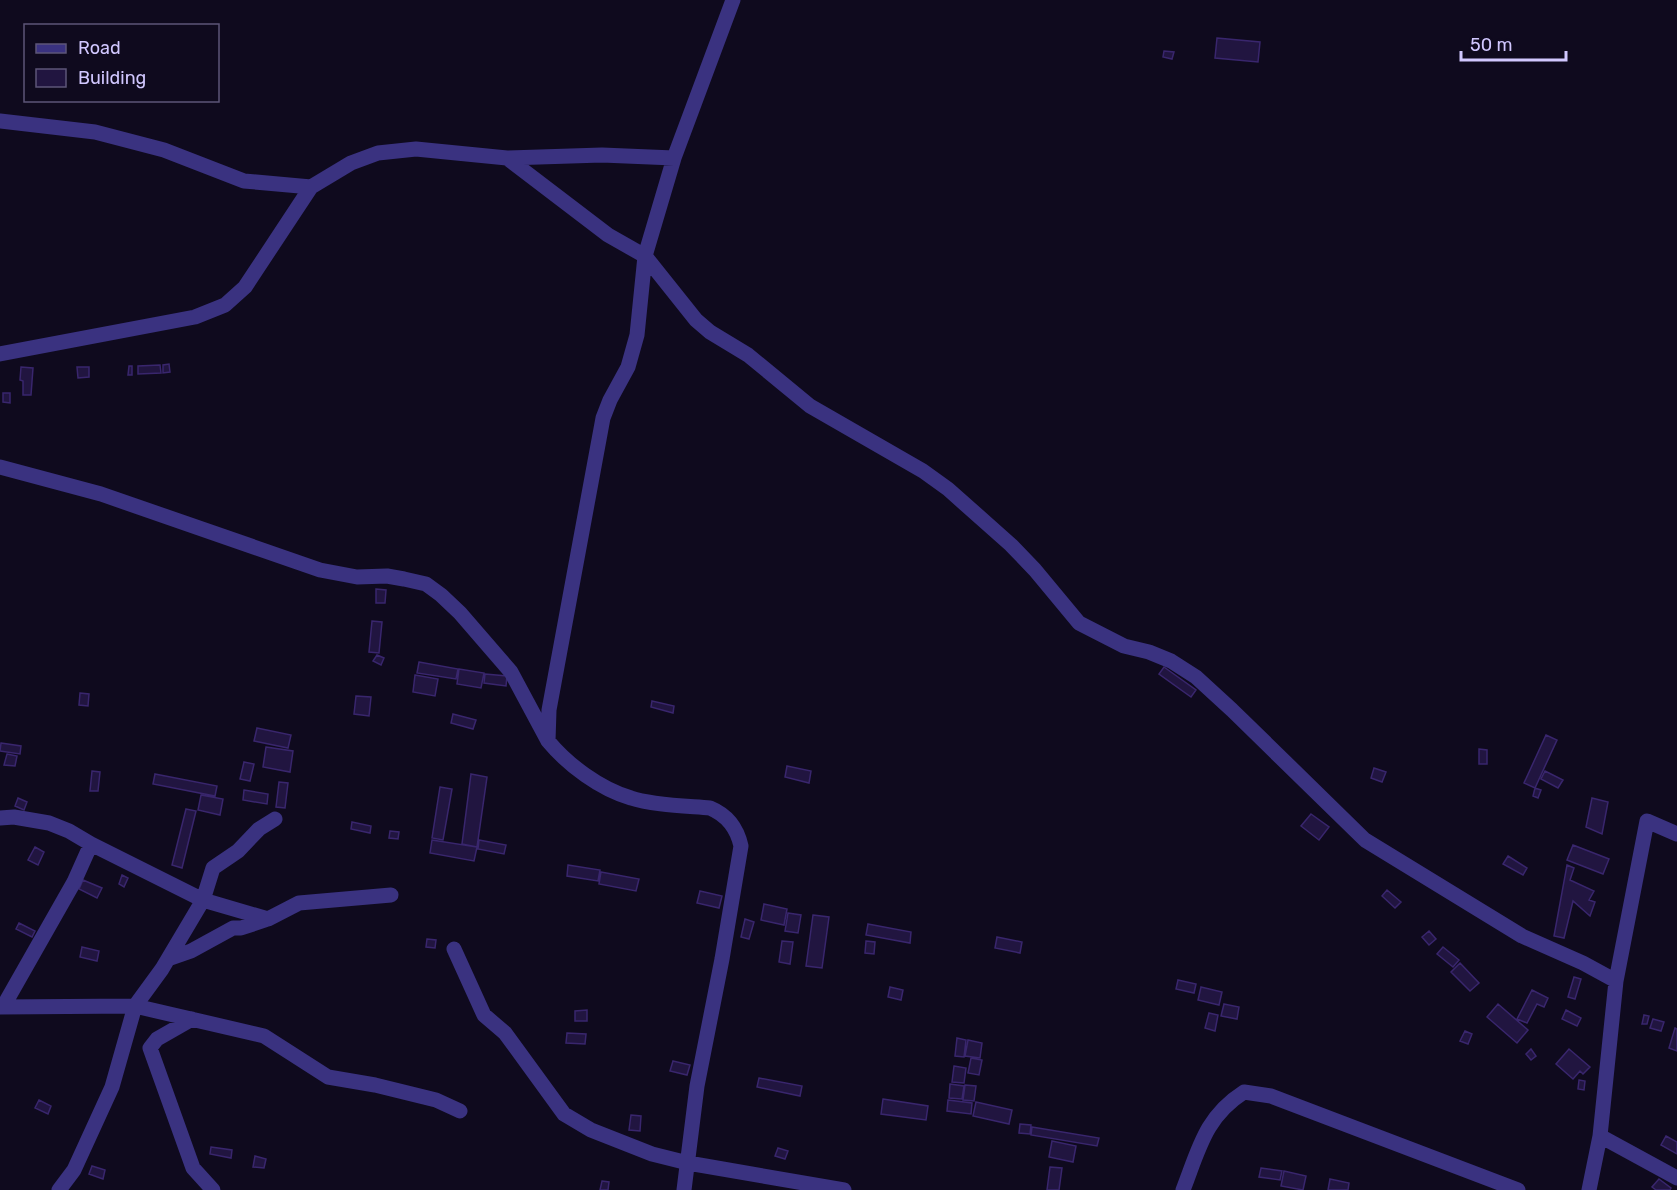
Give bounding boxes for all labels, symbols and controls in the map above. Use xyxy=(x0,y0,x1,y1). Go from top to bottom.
legend xyxy=(24,24,219,102)
scale bar xyxy=(1461,24,1566,62)
text: 50 m xyxy=(1470,34,1513,56)
text: Road xyxy=(78,37,121,59)
text: Building xyxy=(78,67,146,89)

